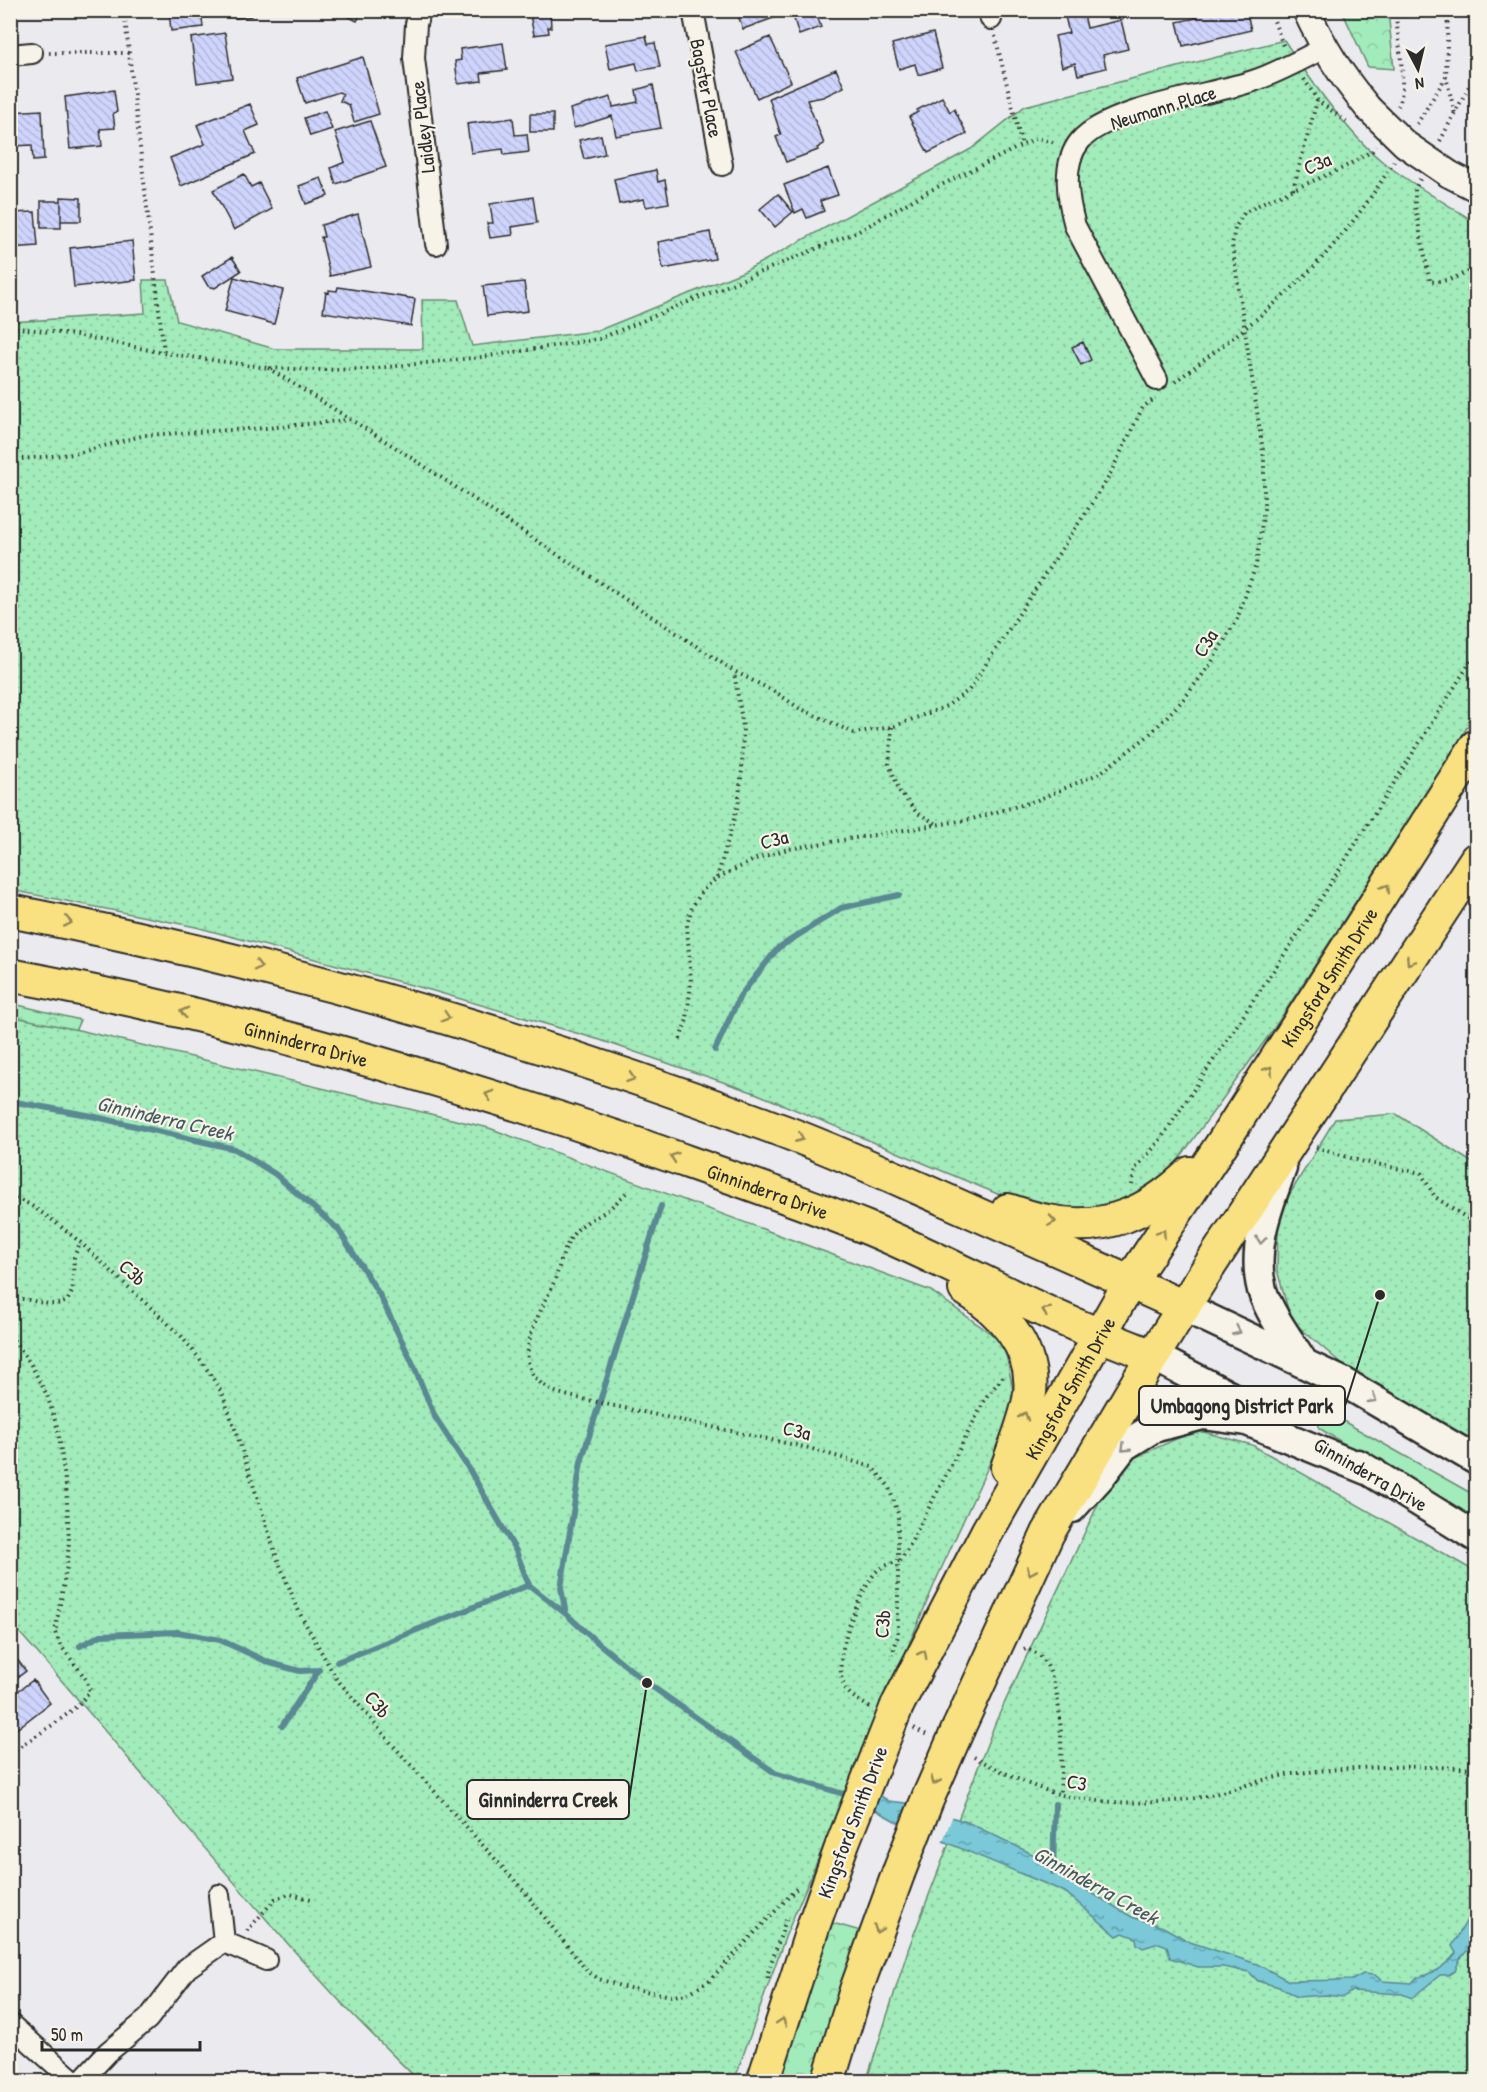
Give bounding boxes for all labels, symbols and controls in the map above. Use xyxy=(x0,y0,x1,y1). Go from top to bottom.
street label: Bagster Place xyxy=(684,36,730,140)
north arrow xyxy=(1388,39,1448,99)
text: N xyxy=(1414,72,1425,95)
street label: Neumann Place xyxy=(1107,78,1219,136)
street label: Laidley Place xyxy=(403,79,441,175)
street label: C3a xyxy=(1299,145,1335,181)
street label: C3a xyxy=(1186,624,1224,662)
street label: C3a xyxy=(757,823,791,855)
one-way arrow xyxy=(1378,884,1389,895)
street label: Kingsford Smith Drive xyxy=(1274,902,1383,1052)
one-way arrow xyxy=(63,915,73,928)
one-way arrow xyxy=(1407,954,1418,965)
one-way arrow xyxy=(252,959,263,971)
one-way arrow xyxy=(180,1007,190,1020)
one-way arrow xyxy=(440,1010,451,1022)
street label: Ginninderra Drive xyxy=(241,1014,371,1073)
one-way arrow xyxy=(1262,1066,1274,1076)
one-way arrow xyxy=(625,1071,636,1083)
water label: Ginninderra Creek xyxy=(94,1088,238,1148)
one-way arrow xyxy=(484,1090,495,1102)
one-way arrow xyxy=(794,1131,805,1143)
one-way arrow xyxy=(669,1152,680,1165)
street label: Ginninderra Drive xyxy=(704,1156,832,1225)
one-way arrow xyxy=(1047,1215,1056,1227)
one-way arrow xyxy=(1155,1229,1166,1240)
one-way arrow xyxy=(1255,1235,1267,1244)
street label: C3b xyxy=(113,1253,153,1291)
one-way arrow xyxy=(1042,1307,1053,1319)
street label: Kingsford Smith Drive xyxy=(1018,1311,1121,1464)
one-way arrow xyxy=(1230,1324,1241,1336)
callout: Umbagong District Park xyxy=(1139,1386,1345,1425)
text: Umbagong District Park xyxy=(1151,1391,1333,1421)
one-way arrow xyxy=(1367,1392,1377,1404)
one-way arrow xyxy=(1017,1411,1029,1422)
street label: C3a xyxy=(780,1414,814,1446)
street label: Ginninderra Drive xyxy=(1309,1431,1433,1517)
one-way arrow xyxy=(1121,1441,1131,1452)
one-way arrow xyxy=(1026,1565,1038,1576)
street label: C3b xyxy=(867,1609,897,1639)
one-way arrow xyxy=(916,1649,928,1660)
street label: C3b xyxy=(359,1685,397,1723)
street label: Kingsford Smith Drive xyxy=(811,1742,893,1902)
street label: C3 xyxy=(1065,1767,1089,1797)
one-way arrow xyxy=(930,1774,942,1785)
callout: Ginninderra Creek xyxy=(467,1780,629,1819)
text: Ginninderra Creek xyxy=(479,1785,618,1814)
water label: Ginninderra Creek xyxy=(1028,1839,1166,1932)
one-way arrow xyxy=(873,1923,886,1934)
scale bar xyxy=(42,2014,200,2052)
one-way arrow xyxy=(775,2017,787,2028)
text: 50 m xyxy=(51,2022,83,2047)

